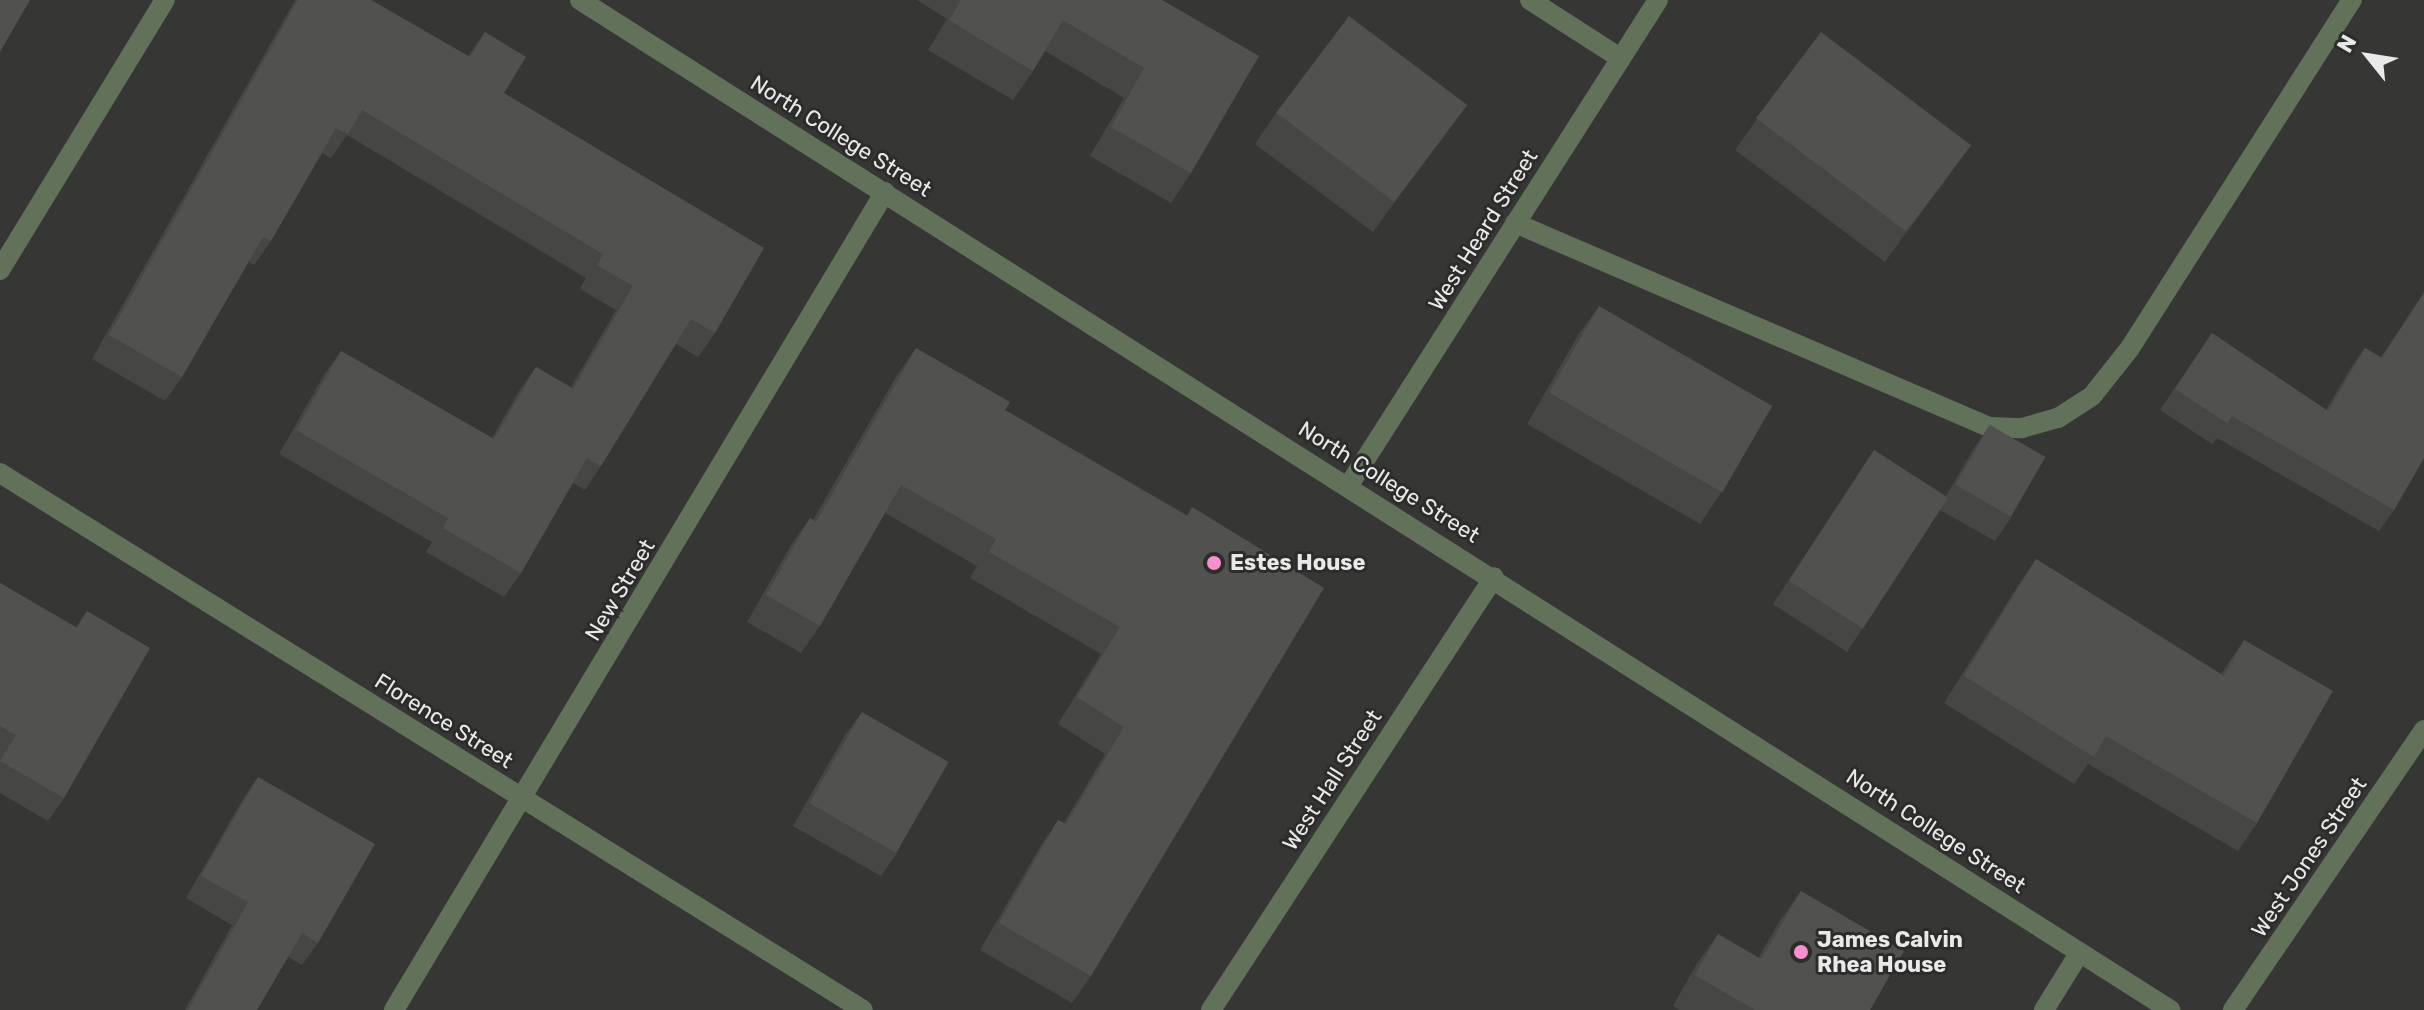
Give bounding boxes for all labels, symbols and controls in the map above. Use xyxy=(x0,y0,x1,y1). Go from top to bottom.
north arrow xyxy=(2328,16,2408,96)
text: N xyxy=(2331,30,2362,57)
street label: North College Street xyxy=(746,70,936,202)
street label: West Heard Street xyxy=(1423,145,1543,315)
street label: North College Street xyxy=(1294,416,1484,548)
street label: New Street xyxy=(579,534,661,646)
place label: Estes House xyxy=(1230,550,1366,576)
marker: Estes House xyxy=(1205,554,1223,572)
street label: Florence Street xyxy=(370,668,518,774)
street label: West Hall Street xyxy=(1277,705,1387,855)
street label: North College Street xyxy=(1841,763,2031,899)
street label: West Jones Street xyxy=(2246,772,2372,942)
place label: James Calvin Rhea House xyxy=(1817,926,1963,978)
marker: James Calvin Rhea House xyxy=(1792,943,1810,961)

